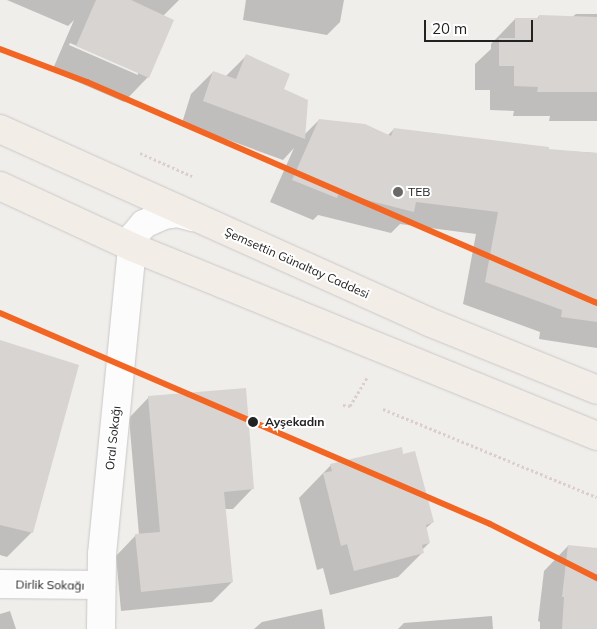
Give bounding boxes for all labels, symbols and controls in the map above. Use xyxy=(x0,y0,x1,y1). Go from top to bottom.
scale bar xyxy=(427,10,536,42)
text: 20 m xyxy=(432,19,467,38)
place label: TEB xyxy=(408,185,430,199)
marker: TEB xyxy=(392,186,404,198)
street label: Şemsettin Günaltay Caddesi xyxy=(222,225,372,301)
street label: Oral Sokağı xyxy=(102,405,124,471)
marker: Ayşekadın xyxy=(245,414,261,430)
place label: Ayşekadın xyxy=(265,415,324,429)
street label: Dirlik Sokağı xyxy=(15,577,85,593)

